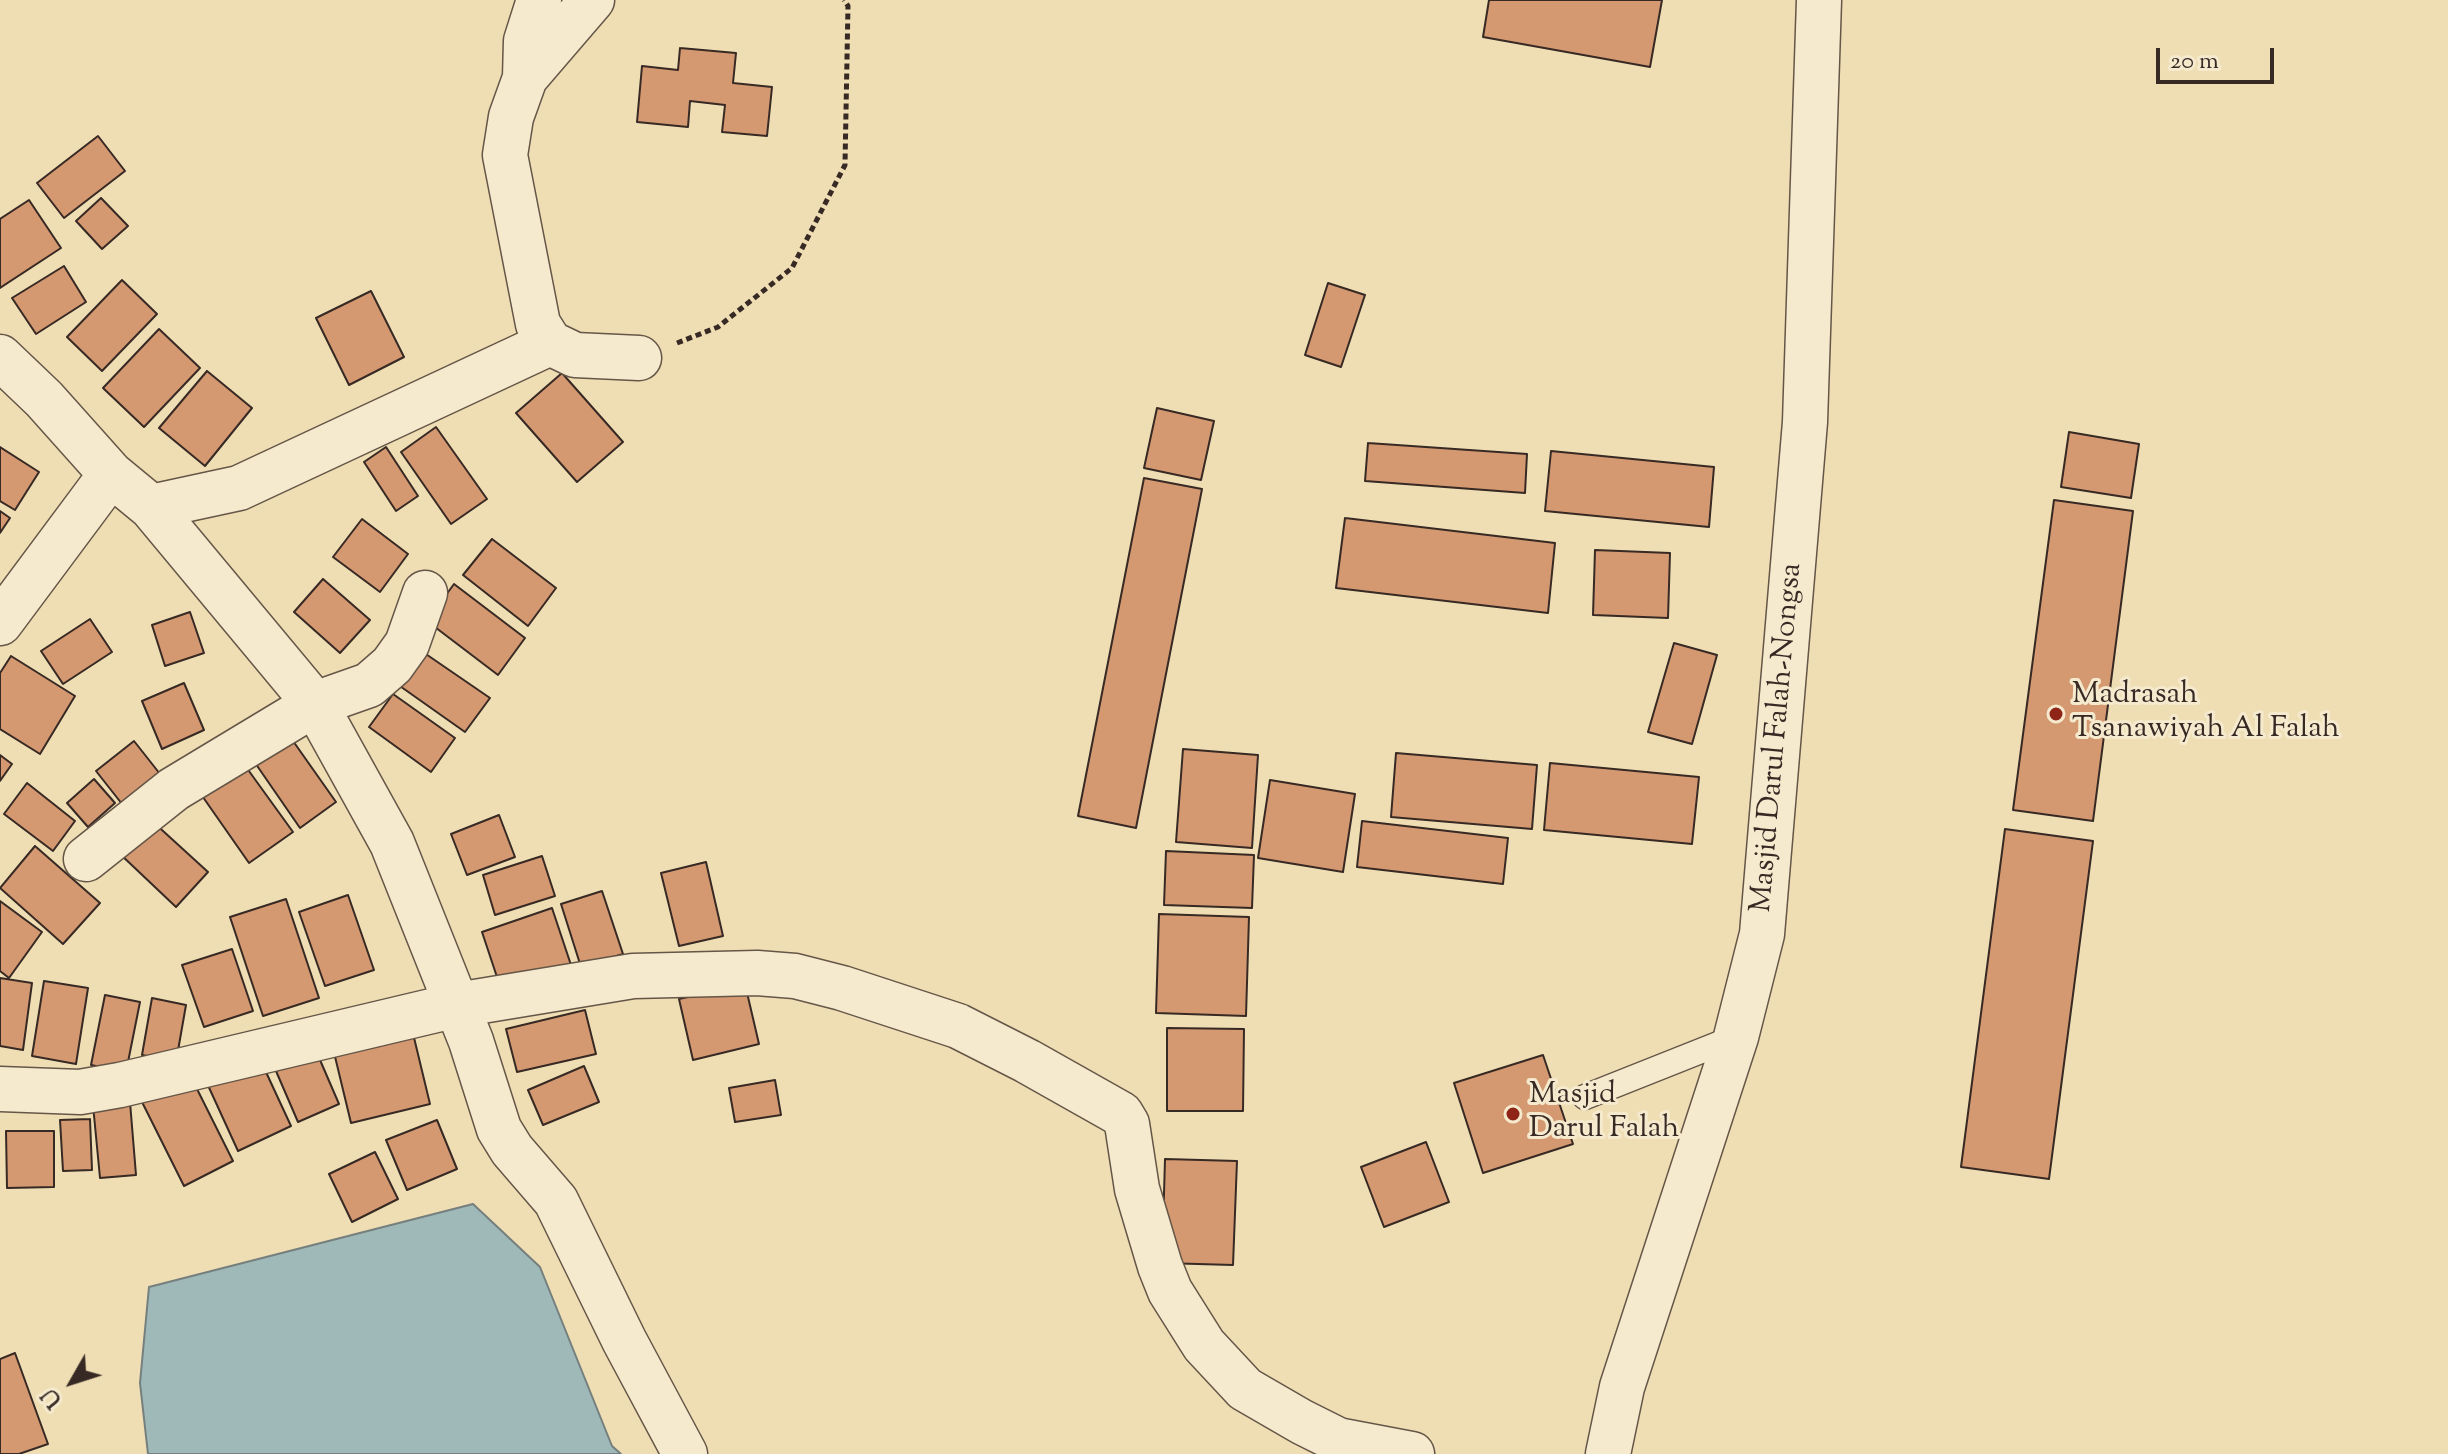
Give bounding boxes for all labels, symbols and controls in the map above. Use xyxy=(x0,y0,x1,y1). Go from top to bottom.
scale bar xyxy=(2160,32,2278,82)
text: 20 m xyxy=(2170,45,2219,79)
street label: Masjid Darul Falah-Nongsa xyxy=(1746,562,1812,914)
place label: Madrasah Tsanawiyah Al Falah xyxy=(2072,679,2340,750)
marker: Madrasah Tsanawiyah Al Falah xyxy=(2047,705,2065,723)
place label: Masjid Darul Falah xyxy=(1529,1079,1679,1150)
marker: Masjid Darul Falah xyxy=(1504,1105,1522,1123)
north arrow xyxy=(32,1342,112,1422)
text: U xyxy=(35,1380,71,1414)

